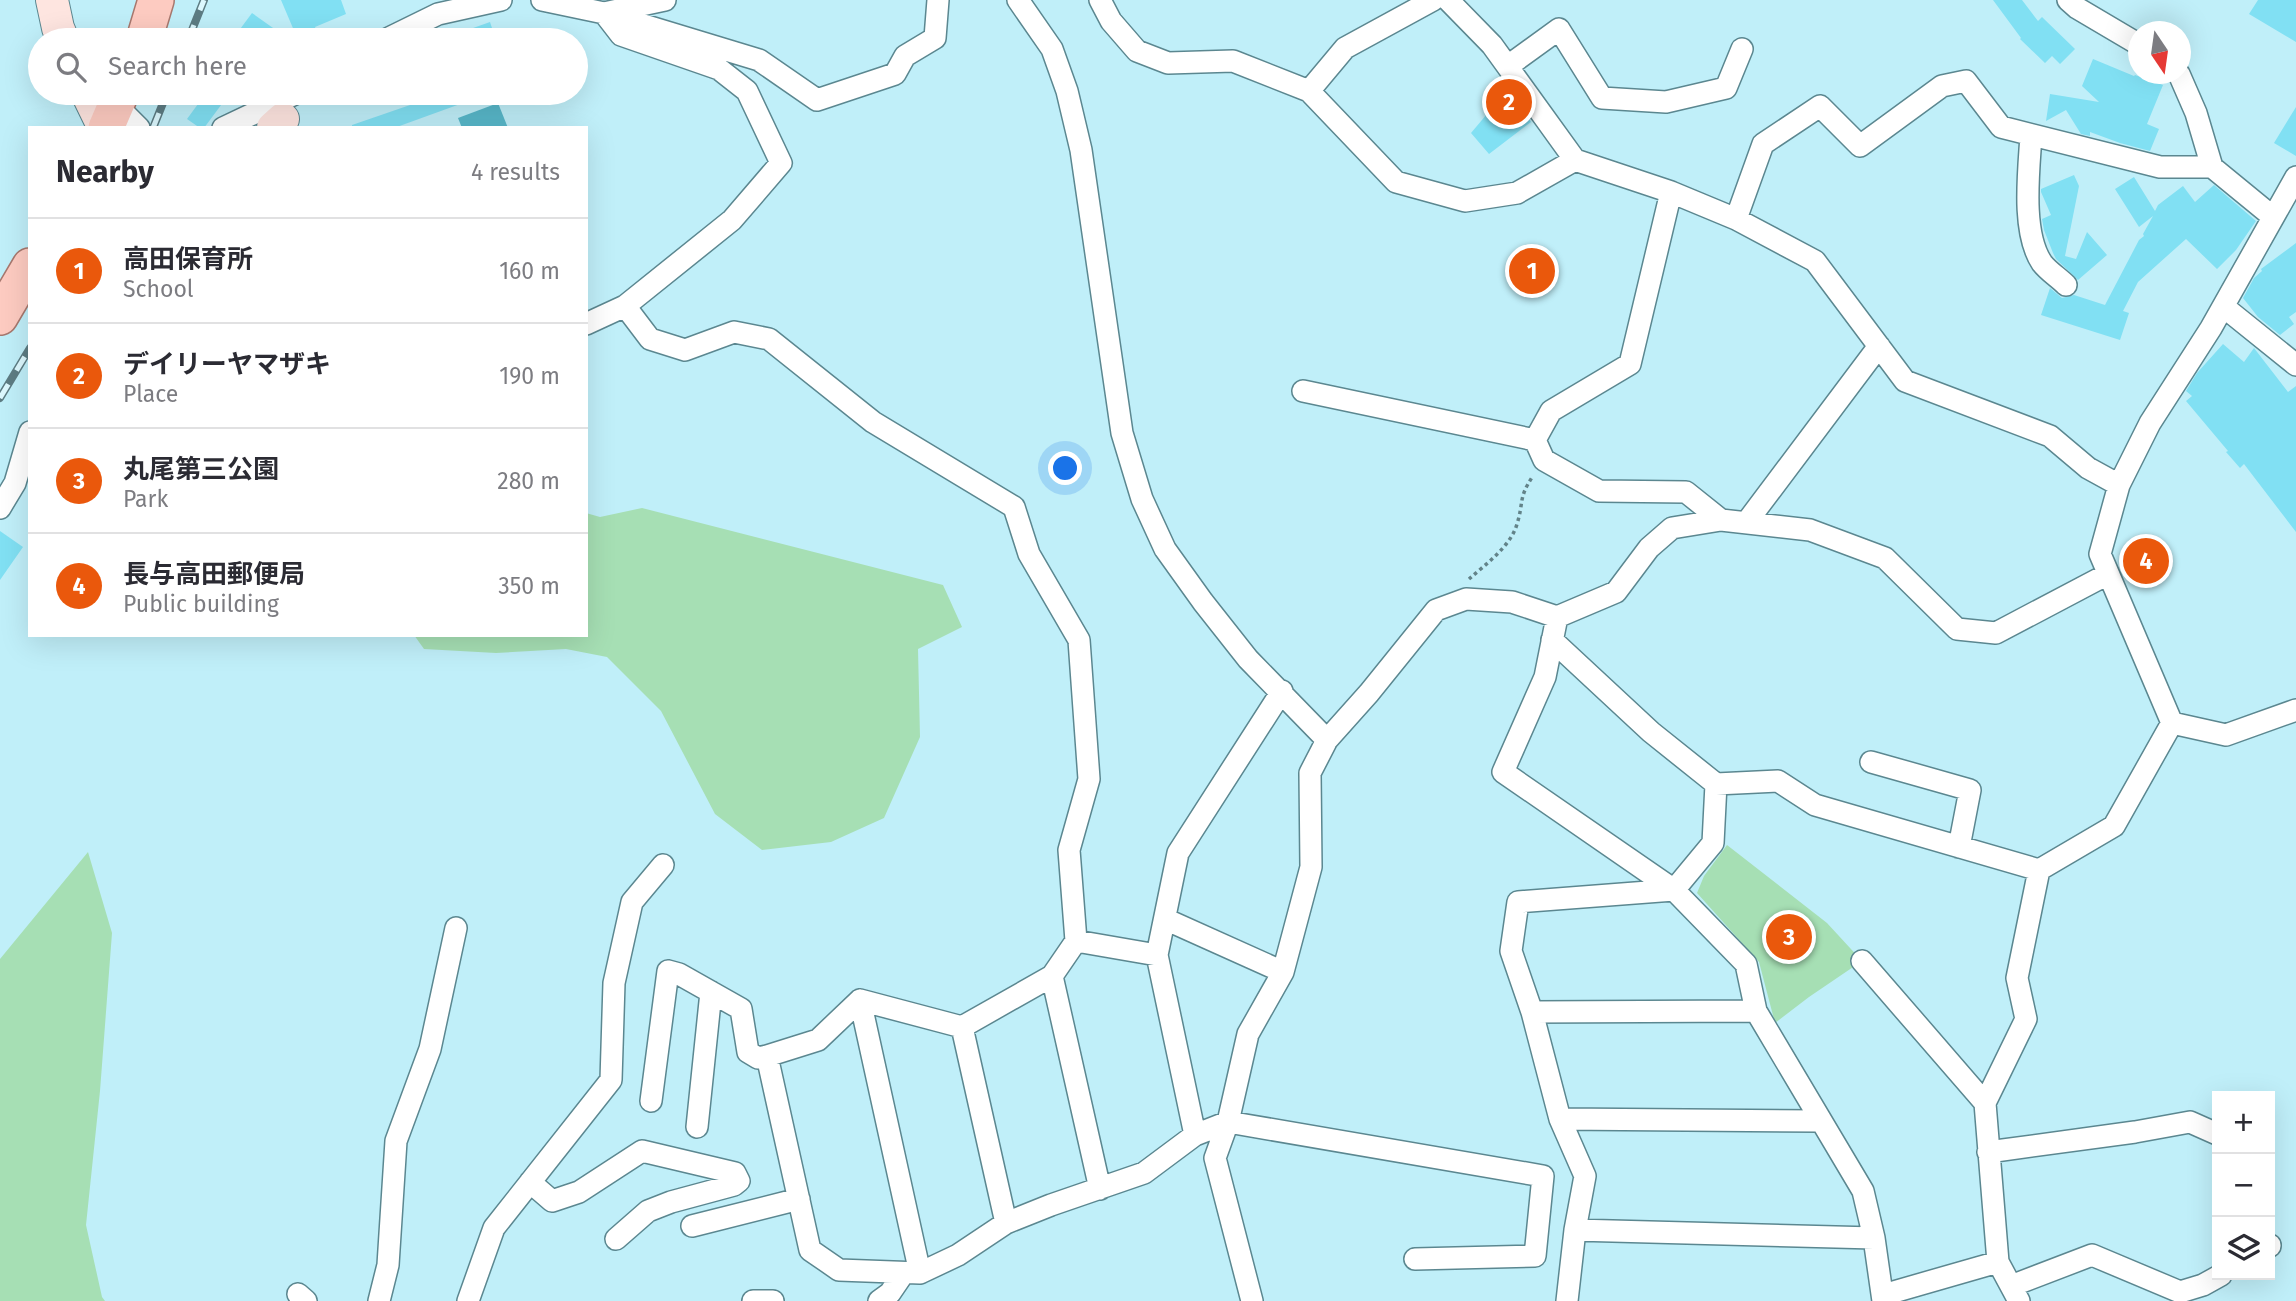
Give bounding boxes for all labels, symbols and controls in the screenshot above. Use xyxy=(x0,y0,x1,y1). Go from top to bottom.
north arrow xyxy=(2128,21,2191,84)
search box xyxy=(28,28,588,105)
icon: search xyxy=(52,48,90,86)
text: Search here xyxy=(108,51,247,82)
pin: 2 xyxy=(1486,76,1532,128)
text: Nearby xyxy=(56,154,154,190)
text: 4 results xyxy=(471,158,560,186)
text: 高田保育所 xyxy=(123,244,253,275)
pin: 1 xyxy=(1509,245,1555,297)
text: 1 xyxy=(74,257,84,285)
text: 160 m xyxy=(499,257,560,285)
text: School xyxy=(123,275,194,303)
text: デイリーヤマザキ xyxy=(123,349,331,380)
text: 2 xyxy=(73,362,85,390)
text: 190 m xyxy=(499,362,560,390)
text: Place xyxy=(123,380,178,408)
your location xyxy=(1048,451,1082,485)
text: 丸尾第三公園 xyxy=(123,454,279,485)
text: 3 xyxy=(73,467,85,495)
text: 280 m xyxy=(497,467,560,495)
text: Park xyxy=(123,485,168,513)
pin: 4 xyxy=(2123,535,2169,587)
text: 長与高田郵便局 xyxy=(123,559,305,590)
text: 4 xyxy=(73,572,86,600)
text: 350 m xyxy=(498,572,560,600)
text: Public building xyxy=(123,590,279,618)
pin: 3 xyxy=(1766,911,1812,963)
map controls xyxy=(2212,1091,2275,1280)
button: + xyxy=(2212,1091,2275,1154)
button: − xyxy=(2212,1154,2275,1217)
button: layers xyxy=(2212,1217,2275,1280)

